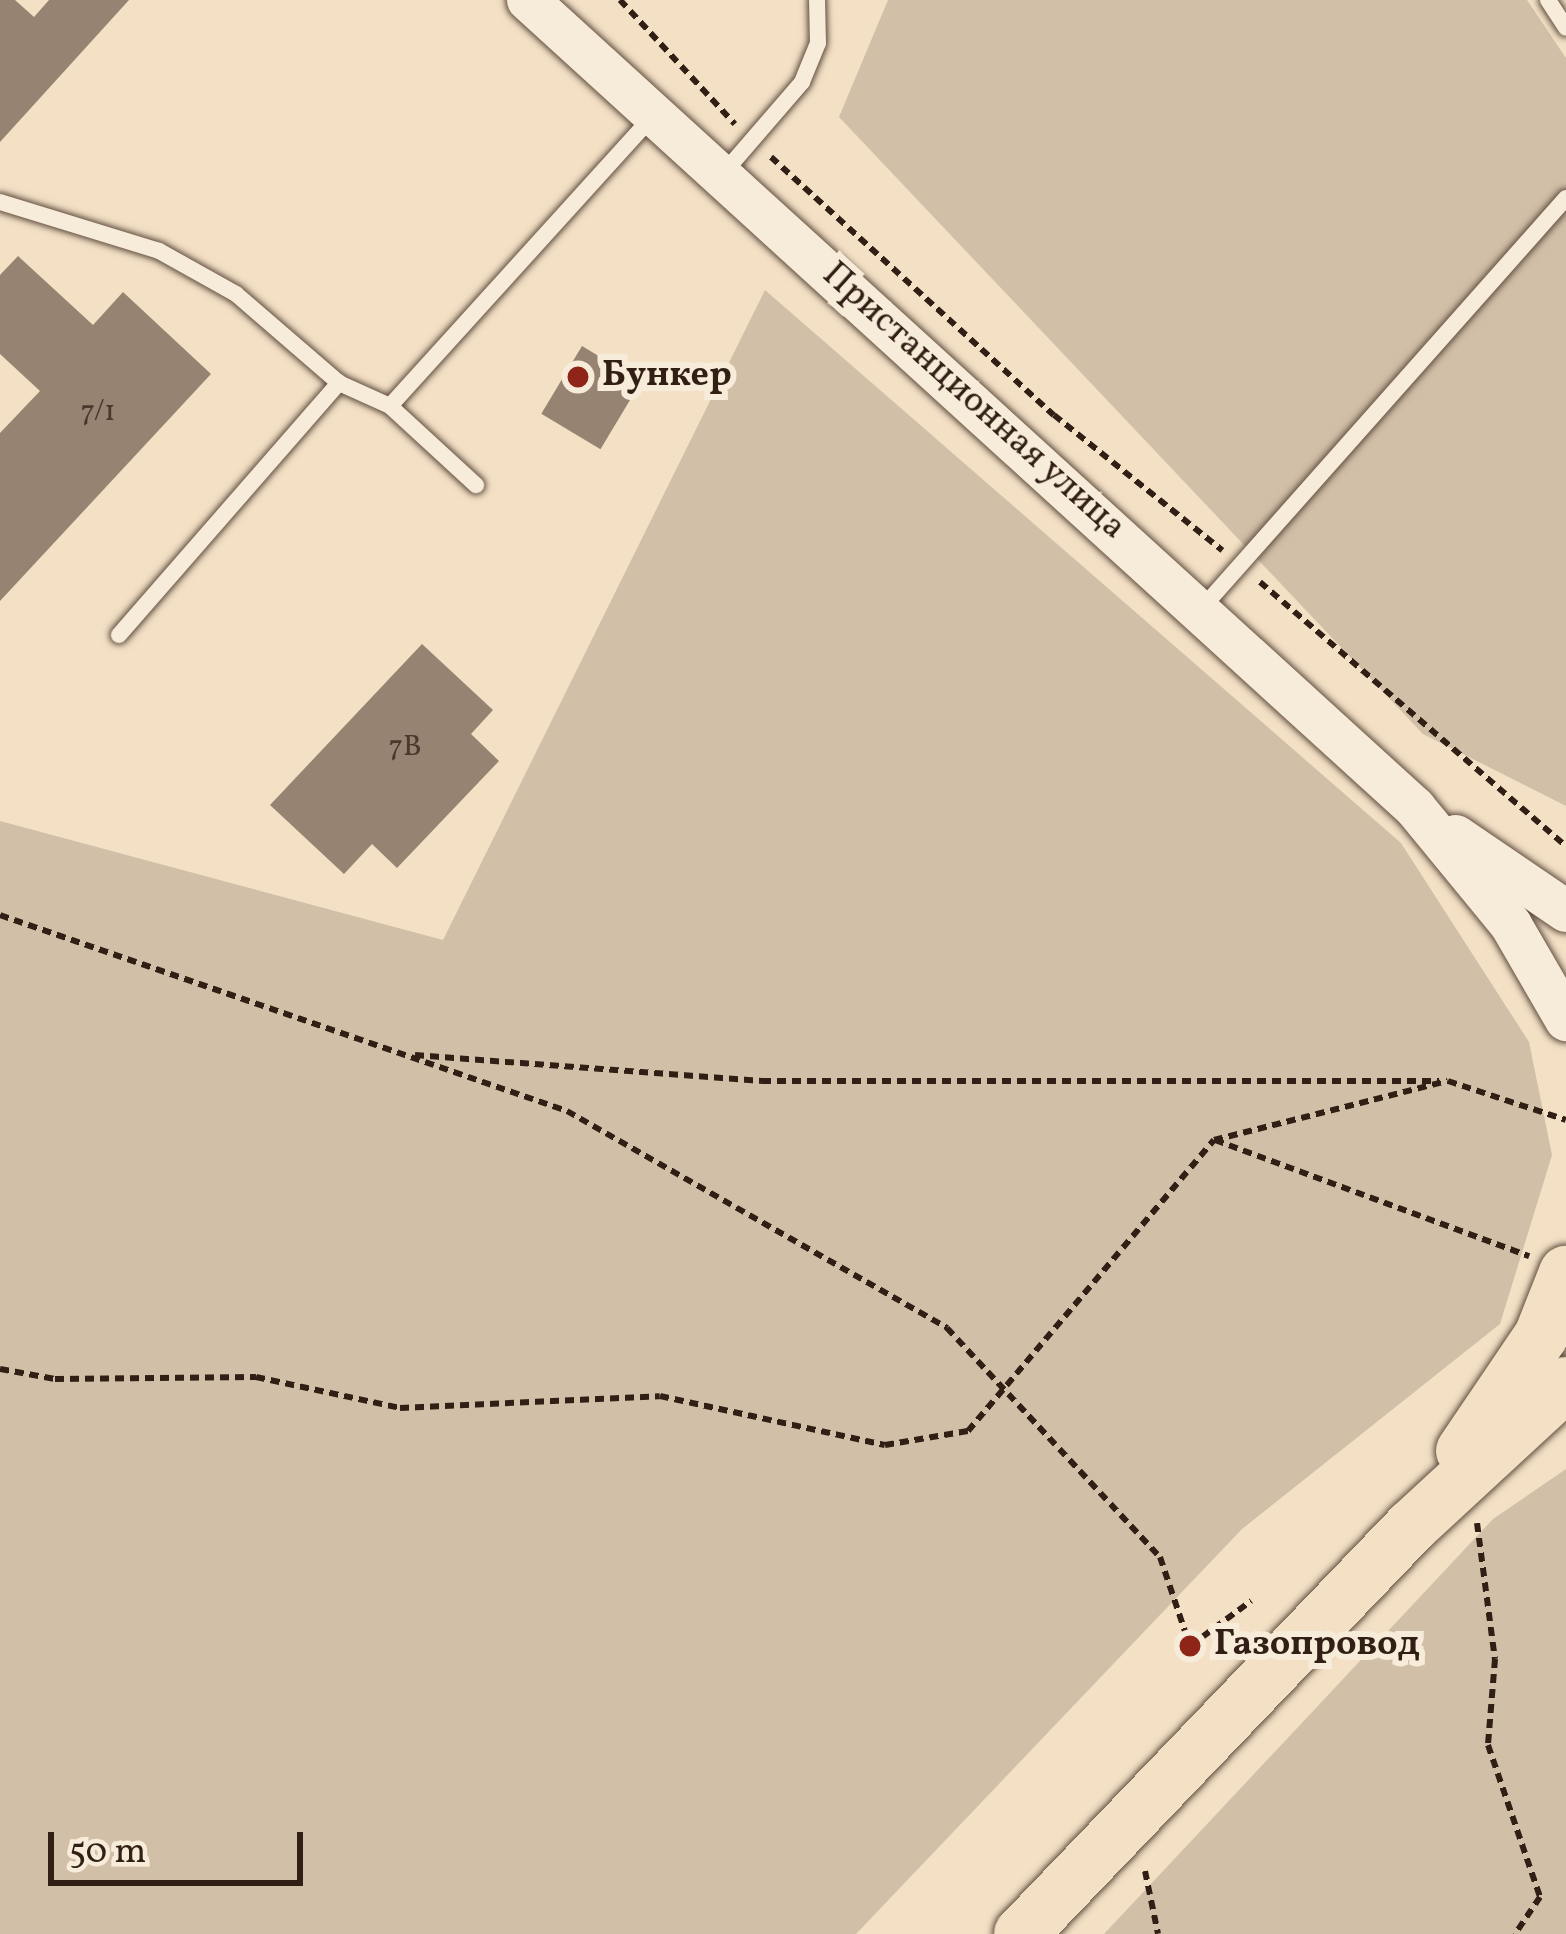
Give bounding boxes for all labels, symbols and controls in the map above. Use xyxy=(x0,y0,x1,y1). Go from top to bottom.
street label: Пристанционная улица xyxy=(812,254,1134,550)
place label: Бункер xyxy=(602,355,732,399)
marker: Бункер xyxy=(565,364,591,390)
house number: 7/1 xyxy=(80,394,116,430)
house number: 7В xyxy=(388,729,422,765)
place label: Газопровод xyxy=(1214,1624,1420,1668)
marker: Газопровод xyxy=(1177,1633,1203,1659)
scale bar xyxy=(54,1808,309,1882)
text: 50 m xyxy=(69,1828,146,1878)

